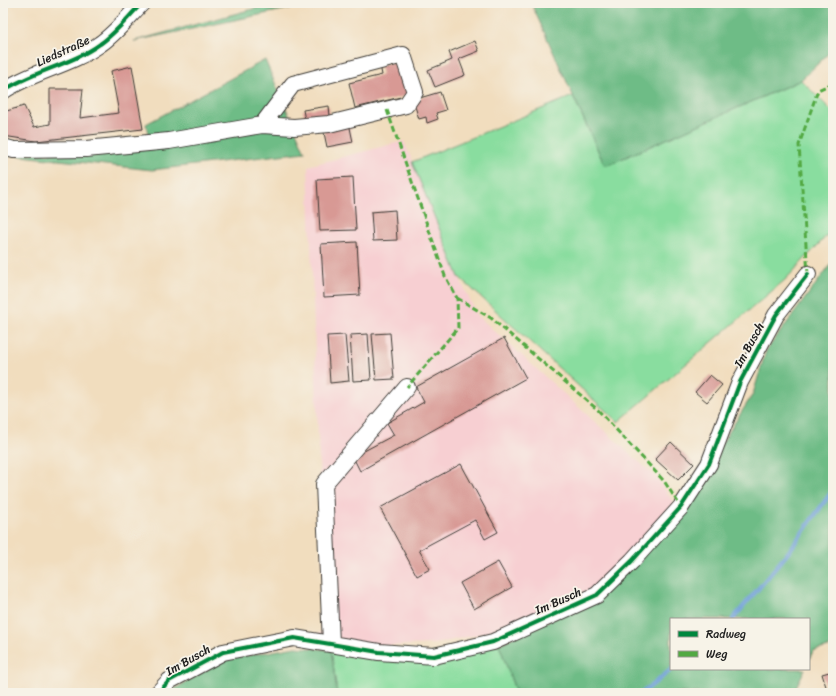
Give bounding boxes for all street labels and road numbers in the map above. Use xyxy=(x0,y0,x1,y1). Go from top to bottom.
street label: Liedstraße xyxy=(32,29,94,73)
street label: Im Busch xyxy=(727,318,770,373)
street label: Im Busch xyxy=(530,581,585,621)
street label: Im Busch xyxy=(160,638,215,682)

